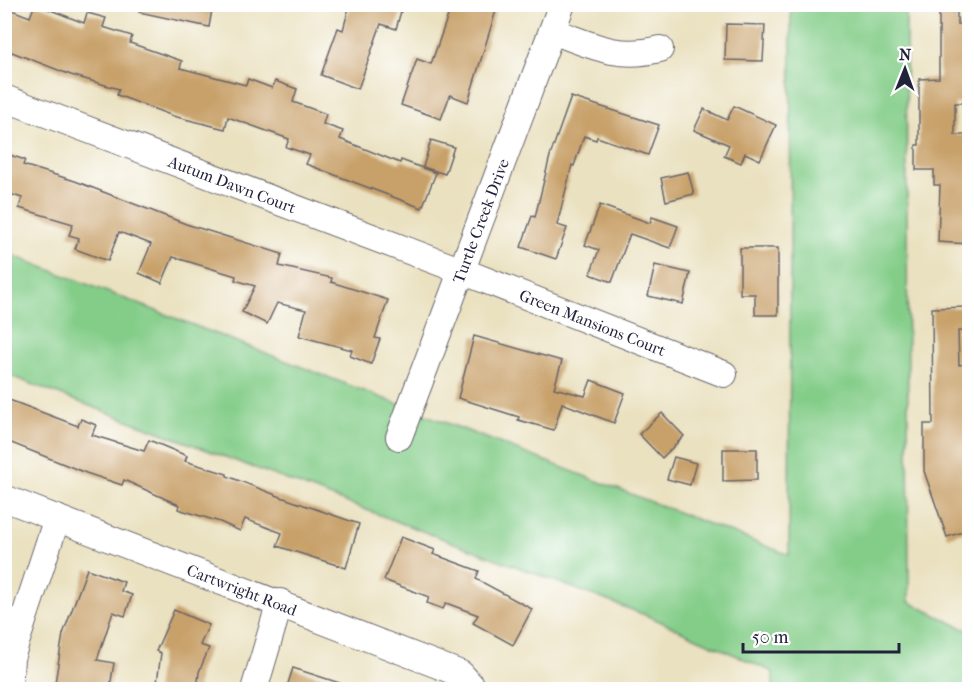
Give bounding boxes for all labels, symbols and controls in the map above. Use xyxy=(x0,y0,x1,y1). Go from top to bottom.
north arrow xyxy=(875,39,935,99)
text: N xyxy=(899,45,912,64)
street label: Autum Dawn Court xyxy=(165,151,299,217)
street label: Turtle Creek Drive xyxy=(448,156,513,286)
street label: Green Mansions Court xyxy=(517,285,669,360)
street label: Cartwright Road xyxy=(184,560,300,620)
scale bar xyxy=(743,616,899,654)
text: 50 m xyxy=(752,627,789,648)

